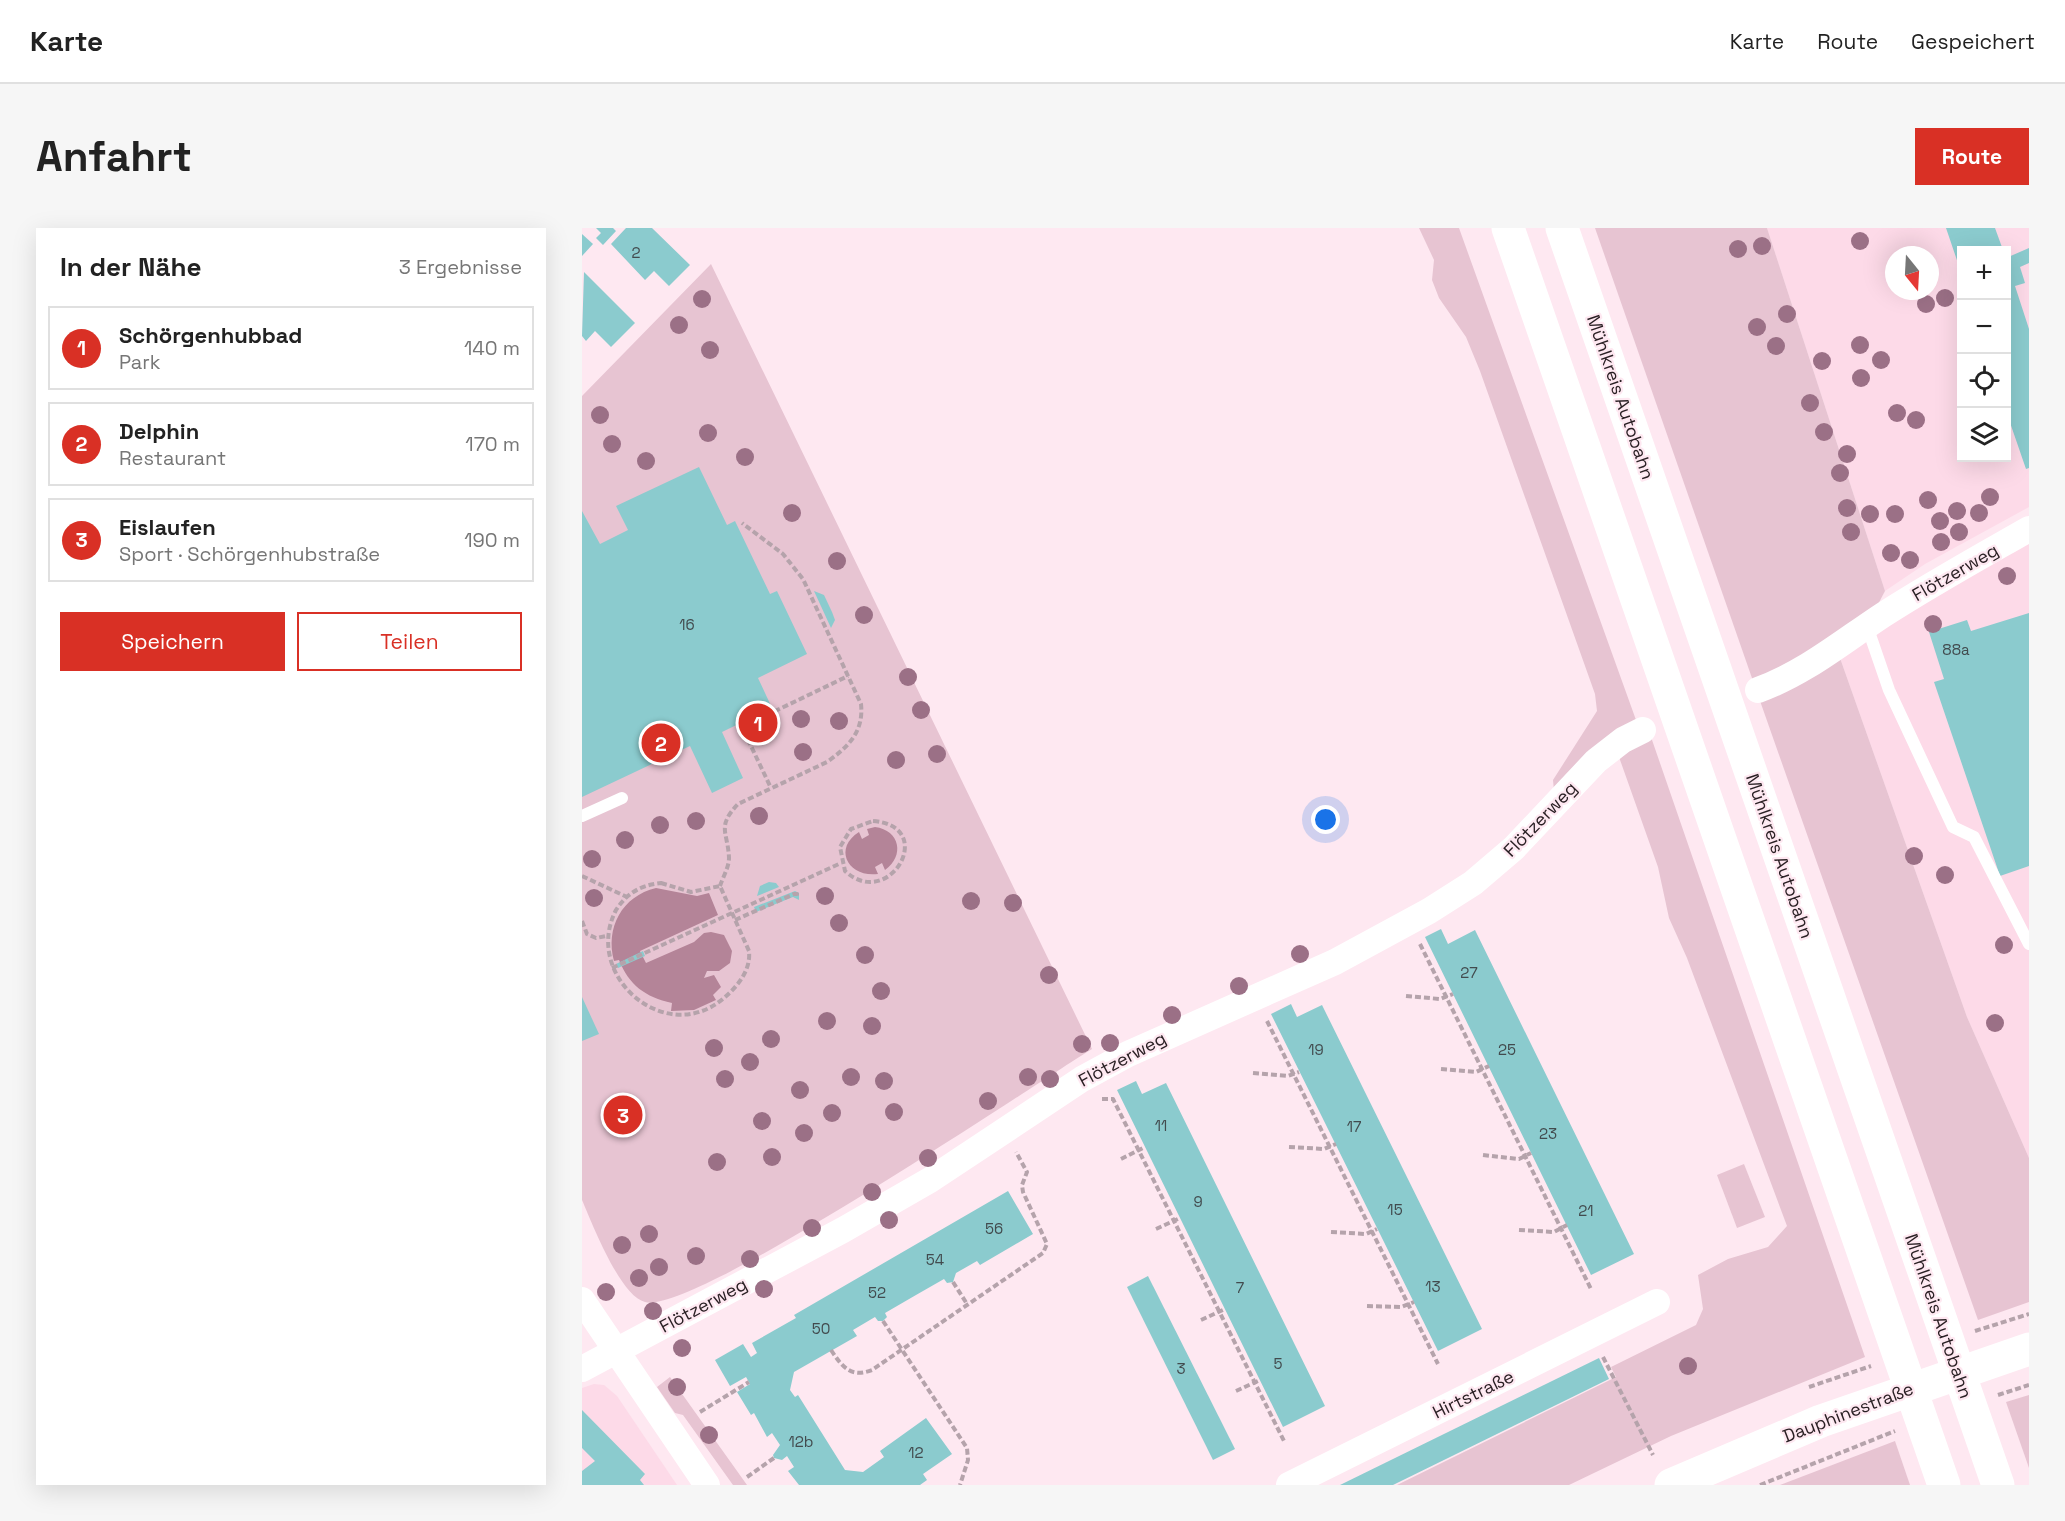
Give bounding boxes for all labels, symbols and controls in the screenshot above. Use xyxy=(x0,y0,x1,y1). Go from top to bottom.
text: Karte xyxy=(30,23,103,59)
text: Karte xyxy=(1730,28,1784,55)
text: Route xyxy=(1817,28,1878,55)
text: Gespeichert xyxy=(1911,28,2035,55)
button: Route xyxy=(1915,128,2029,185)
text: Anfahrt xyxy=(36,130,192,183)
house number: 2 xyxy=(631,243,641,262)
north arrow xyxy=(1885,246,1939,300)
map controls xyxy=(1957,246,2011,462)
button: + xyxy=(1957,246,2011,300)
text: In der Nähe xyxy=(60,250,201,284)
text: 3 Ergebnisse xyxy=(399,254,522,280)
button: − xyxy=(1957,300,2011,354)
street label: Mühlkreis Autobahn xyxy=(1582,312,1660,482)
text: Schörgenhubbad xyxy=(119,321,302,349)
text: 1 xyxy=(77,335,86,361)
text: 140 m xyxy=(464,335,520,361)
text: Park xyxy=(119,349,161,375)
button: locate xyxy=(1957,354,2011,408)
button: layers xyxy=(1957,408,2011,462)
text: Delphin xyxy=(119,417,199,445)
text: 2 xyxy=(76,431,87,457)
text: 170 m xyxy=(465,431,520,457)
text: Restaurant xyxy=(119,445,226,471)
text: Eislaufen xyxy=(119,513,216,541)
text: 3 xyxy=(75,527,88,553)
text: 190 m xyxy=(464,527,520,553)
street label: Flötzerweg xyxy=(1908,538,2002,606)
text: Sport · Schörgenhubstraße xyxy=(119,541,380,567)
button: Speichern xyxy=(60,612,285,671)
button: Teilen xyxy=(297,612,522,671)
house number: 16 xyxy=(679,615,695,634)
house number: 88a xyxy=(1942,640,1970,659)
pin: 1 xyxy=(738,700,777,746)
pin: 2 xyxy=(642,720,680,766)
street label: Mühlkreis Autobahn xyxy=(1741,771,1819,941)
street label: Flötzerweg xyxy=(1498,776,1582,862)
your location xyxy=(1311,805,1340,834)
house number: 27 xyxy=(1460,963,1478,982)
street label: Flötzerweg xyxy=(1074,1026,1170,1092)
house number: 19 xyxy=(1308,1040,1324,1059)
house number: 25 xyxy=(1498,1040,1516,1059)
pin: 3 xyxy=(604,1092,642,1138)
house number: 11 xyxy=(1155,1116,1167,1135)
house number: 17 xyxy=(1347,1117,1361,1136)
house number: 23 xyxy=(1539,1124,1557,1143)
house number: 9 xyxy=(1193,1192,1203,1211)
house number: 15 xyxy=(1387,1200,1403,1219)
house number: 21 xyxy=(1578,1201,1594,1220)
house number: 56 xyxy=(985,1219,1003,1238)
street label: Mühlkreis Autobahn xyxy=(1900,1231,1978,1401)
house number: 54 xyxy=(926,1250,944,1269)
street label: Flötzerweg xyxy=(655,1272,751,1338)
house number: 13 xyxy=(1425,1277,1441,1296)
house number: 7 xyxy=(1236,1278,1244,1297)
house number: 52 xyxy=(868,1283,886,1302)
house number: 50 xyxy=(812,1319,830,1338)
house number: 5 xyxy=(1274,1354,1283,1373)
house number: 3 xyxy=(1176,1359,1186,1378)
street label: Hirtstraße xyxy=(1429,1364,1517,1424)
street label: Dauphinestraße xyxy=(1779,1377,1917,1447)
house number: 12b xyxy=(789,1432,813,1451)
house number: 12 xyxy=(908,1443,924,1462)

